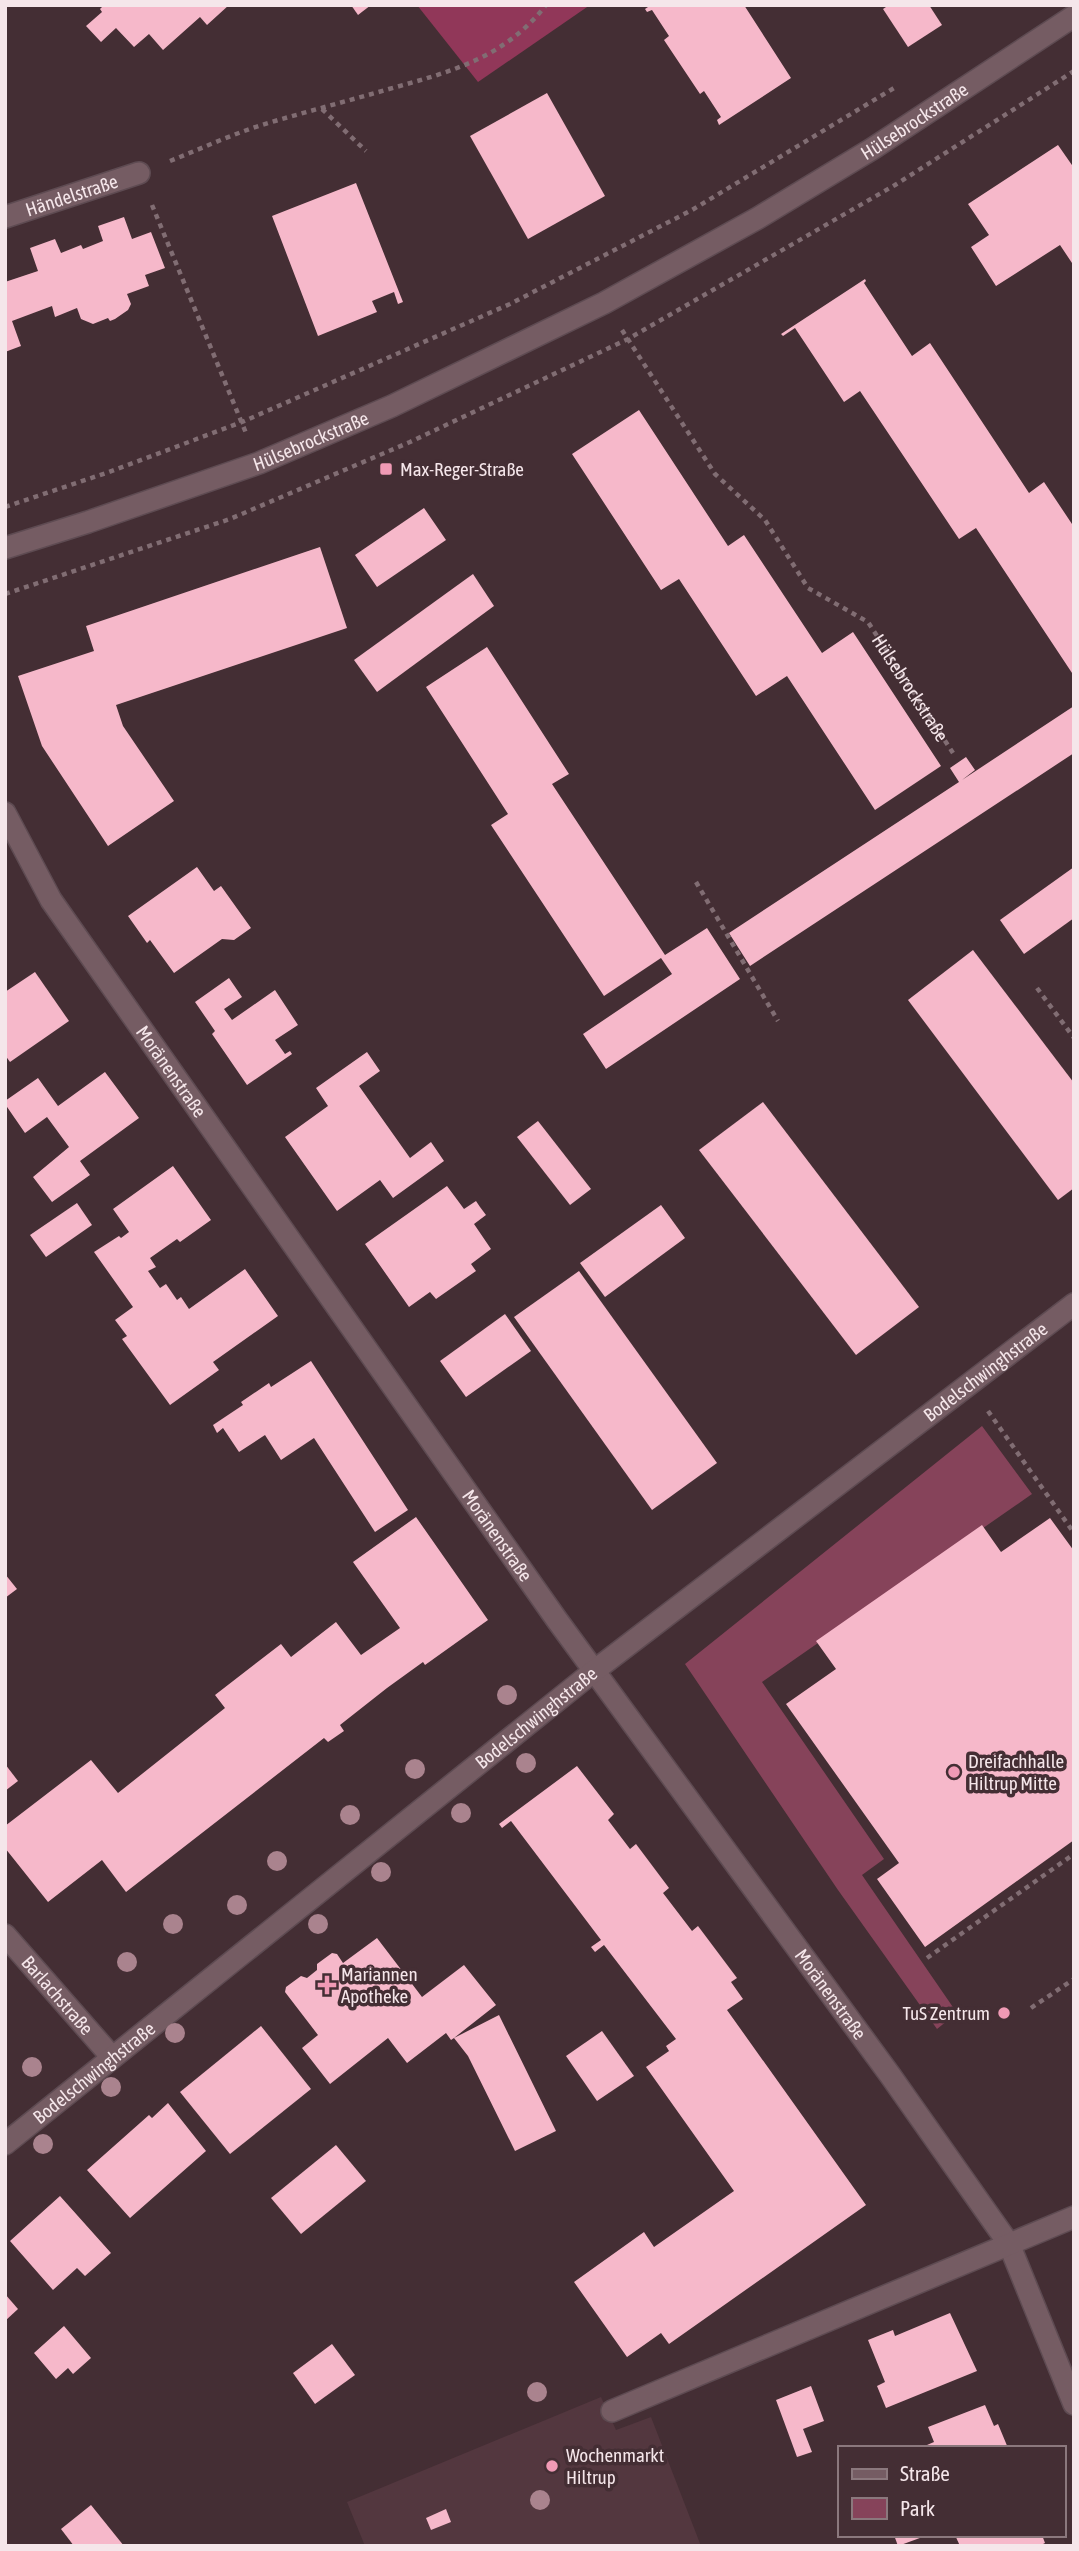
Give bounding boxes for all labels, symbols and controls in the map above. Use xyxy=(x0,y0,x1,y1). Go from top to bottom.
street label: Hülsebrockstraße xyxy=(857,78,972,164)
street label: Händelstraße xyxy=(23,170,120,221)
street label: Hülsebrockstraße xyxy=(250,406,372,475)
place label: Max-Reger-Straße xyxy=(400,458,524,480)
marker: Max-Reger-Straße xyxy=(378,461,394,477)
street label: Hülsebrockstraße xyxy=(868,630,953,745)
street label: Moränenstraße xyxy=(132,1022,211,1121)
street label: Bodelschwinghstraße xyxy=(919,1318,1052,1426)
street label: Moränenstraße xyxy=(458,1485,537,1585)
street label: Bodelschwinghstraße xyxy=(471,1662,601,1773)
place label: Dreifachhalle Hiltrup Mitte xyxy=(968,1750,1064,1794)
marker: Dreifachhalle Hiltrup Mitte xyxy=(946,1764,962,1780)
street label: Moränenstraße xyxy=(790,1945,871,2044)
street label: Barlachstraße xyxy=(17,1951,98,2039)
place label: Mariannen Apotheke xyxy=(341,1963,418,2007)
marker: Mariannen Apotheke xyxy=(319,1977,335,1993)
place label: TuS Zentrum xyxy=(903,2002,990,2024)
marker: TuS Zentrum xyxy=(996,2005,1012,2021)
street label: Bodelschwinghstraße xyxy=(29,2017,159,2128)
place label: Wochenmarkt Hiltrup xyxy=(566,2444,664,2488)
legend xyxy=(838,2446,1065,2537)
marker: Wochenmarkt Hiltrup xyxy=(544,2458,560,2474)
text: Straße xyxy=(900,2461,950,2485)
text: Park xyxy=(900,2496,935,2520)

